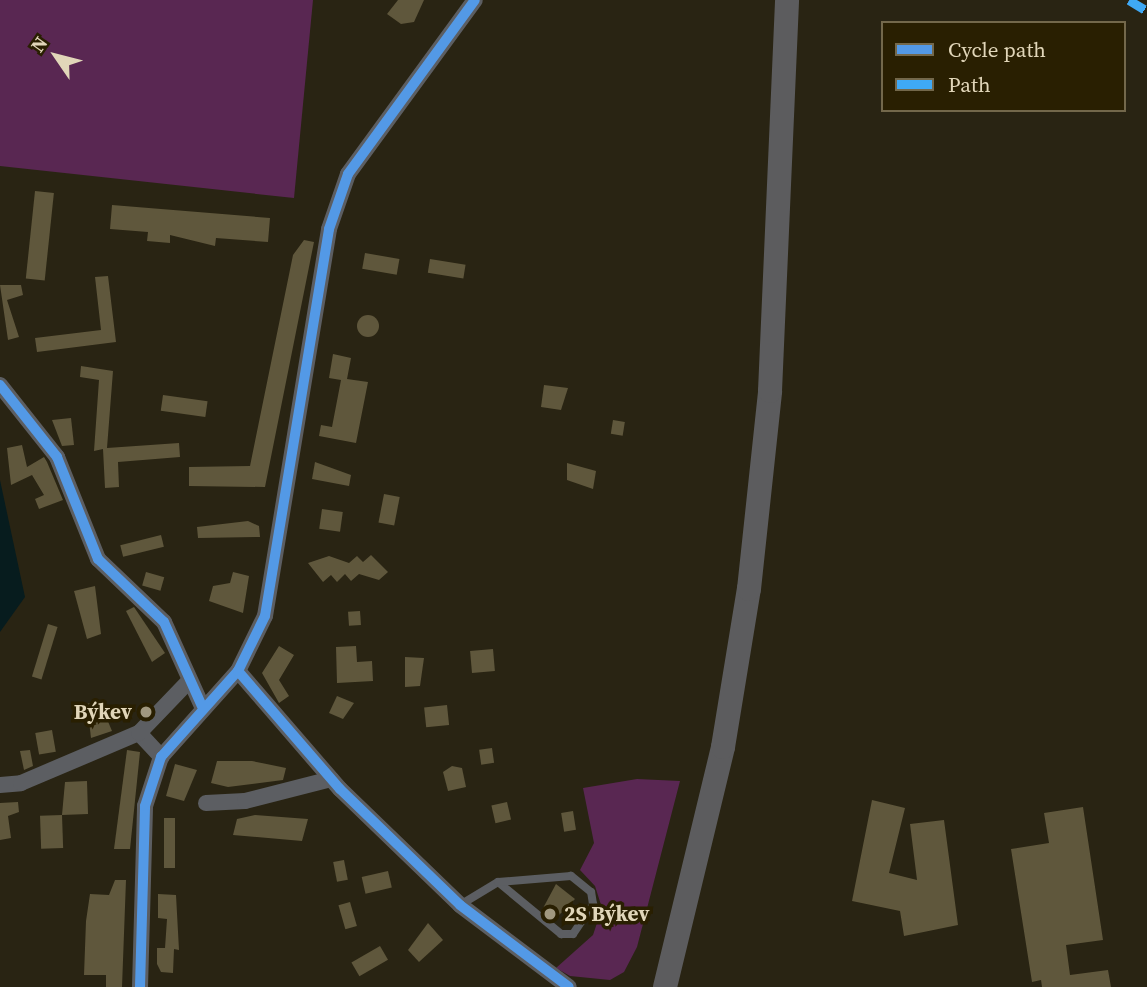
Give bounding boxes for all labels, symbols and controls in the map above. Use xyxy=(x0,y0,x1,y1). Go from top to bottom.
north arrow xyxy=(21,21,91,91)
legend xyxy=(881,21,1126,112)
text: N xyxy=(24,31,53,57)
text: Cycle path xyxy=(948,35,1046,64)
text: Path xyxy=(948,70,991,99)
place label: Býkev xyxy=(74,699,132,725)
marker: Býkev xyxy=(138,704,154,720)
place label: 2S Býkev xyxy=(564,901,650,927)
marker: 2S Býkev xyxy=(542,906,558,922)

